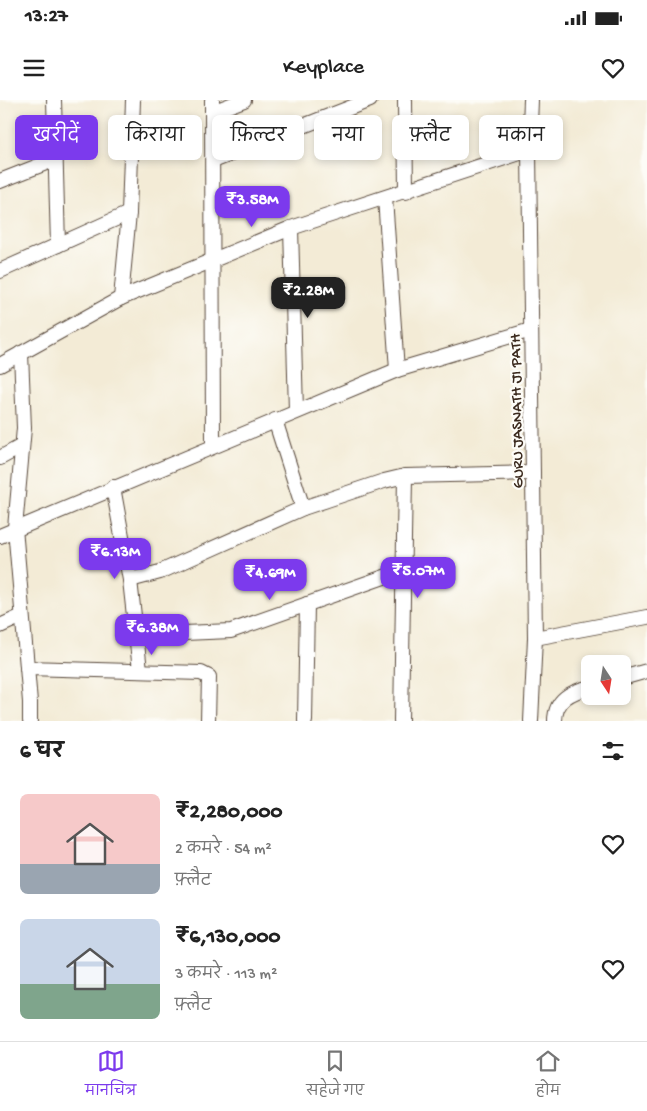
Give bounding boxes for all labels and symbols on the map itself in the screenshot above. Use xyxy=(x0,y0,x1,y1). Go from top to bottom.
pin: ₹3.58M xyxy=(211,186,293,228)
pin: ₹2.28M xyxy=(267,276,349,319)
street label: GURU JASNATH JI PATH xyxy=(508,333,529,488)
pin: ₹6.13M xyxy=(74,538,156,580)
pin: ₹5.07M xyxy=(377,556,459,599)
pin: ₹4.69M xyxy=(229,558,311,601)
pin: ₹6.38M xyxy=(111,614,193,656)
north arrow xyxy=(581,655,631,705)

